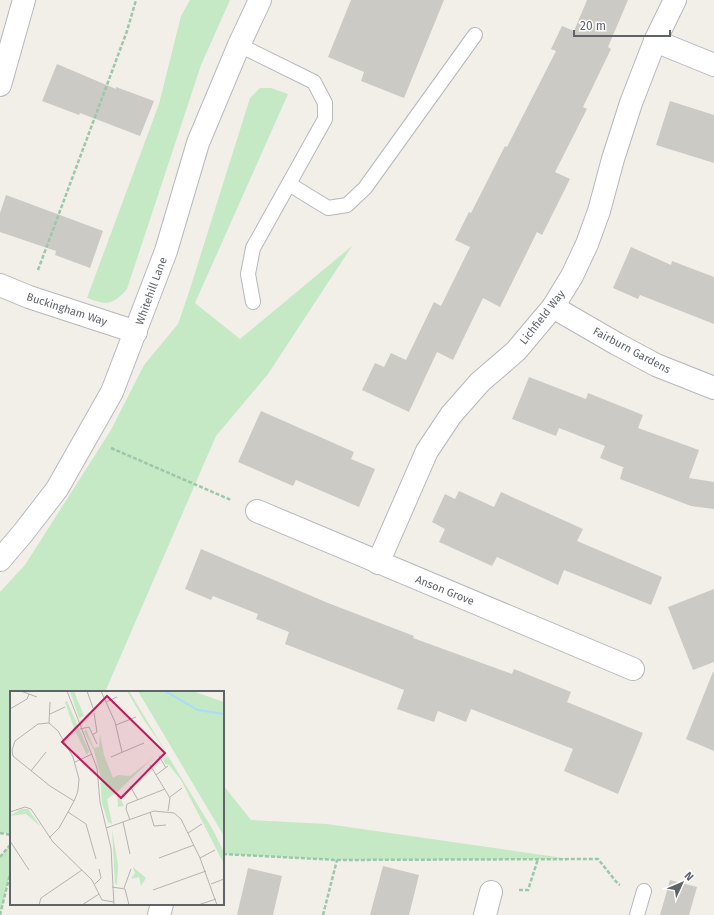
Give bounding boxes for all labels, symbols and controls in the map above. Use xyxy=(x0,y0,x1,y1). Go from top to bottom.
scale bar xyxy=(574,12,670,38)
text: 20 m xyxy=(580,19,606,33)
street label: Whitehill Lane xyxy=(133,256,170,327)
street label: Lichfield Way xyxy=(517,287,568,347)
street label: Buckingham Way xyxy=(25,290,109,329)
street label: Fairburn Gardens xyxy=(591,325,673,376)
street label: Anson Grove xyxy=(414,573,476,608)
inset map xyxy=(10,691,224,905)
north arrow xyxy=(662,863,702,903)
text: N xyxy=(682,869,696,884)

